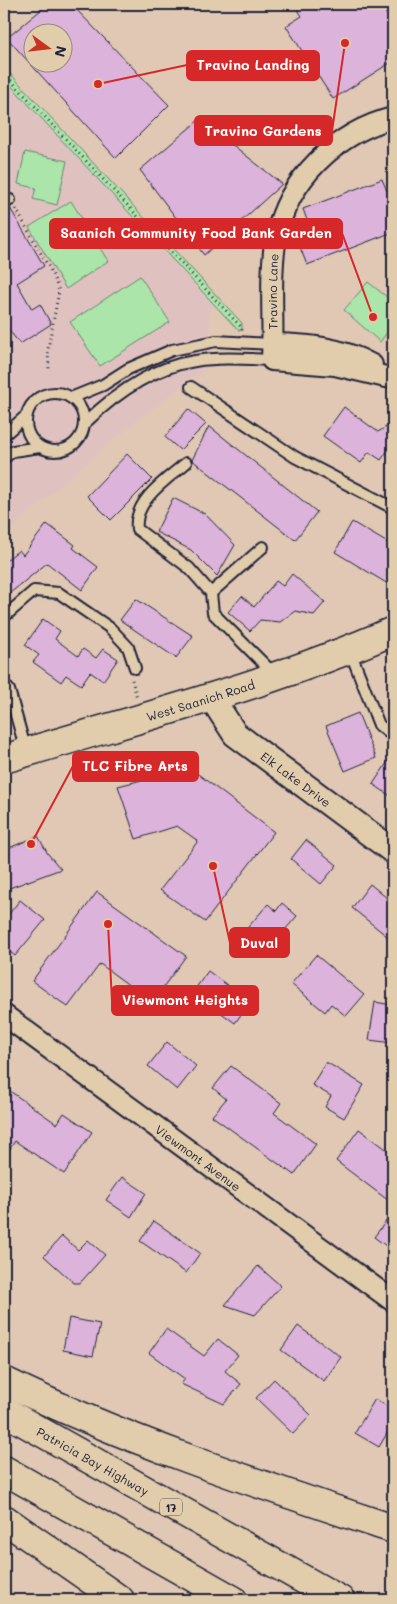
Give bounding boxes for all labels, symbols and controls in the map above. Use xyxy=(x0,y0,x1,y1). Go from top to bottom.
north arrow xyxy=(22,22,72,72)
text: N xyxy=(50,44,72,59)
callout: Travino Landing xyxy=(187,51,319,80)
text: Travino Landing xyxy=(197,55,309,74)
callout: Travino Gardens xyxy=(195,116,332,145)
text: Travino Gardens xyxy=(204,121,322,140)
callout: Saanich Community Food Bank Garden xyxy=(50,219,342,248)
text: Saanich Community Food Bank Garden xyxy=(60,223,332,242)
street label: Travino Lane xyxy=(264,253,282,330)
street label: West Saanich Road xyxy=(144,676,257,724)
street label: Elk Lake Drive xyxy=(258,748,334,810)
callout: TLC Fibre Arts xyxy=(73,752,198,781)
text: TLC Fibre Arts xyxy=(82,756,188,775)
callout: Duval xyxy=(230,928,289,957)
text: Duval xyxy=(240,933,278,952)
callout: Viewmont Heights xyxy=(112,986,258,1015)
text: Viewmont Heights xyxy=(122,990,248,1009)
street label: Viewmont Avenue xyxy=(152,1121,244,1194)
street label: Patricia Bay Highway xyxy=(34,1423,152,1499)
road number: 17 xyxy=(160,1498,182,1515)

